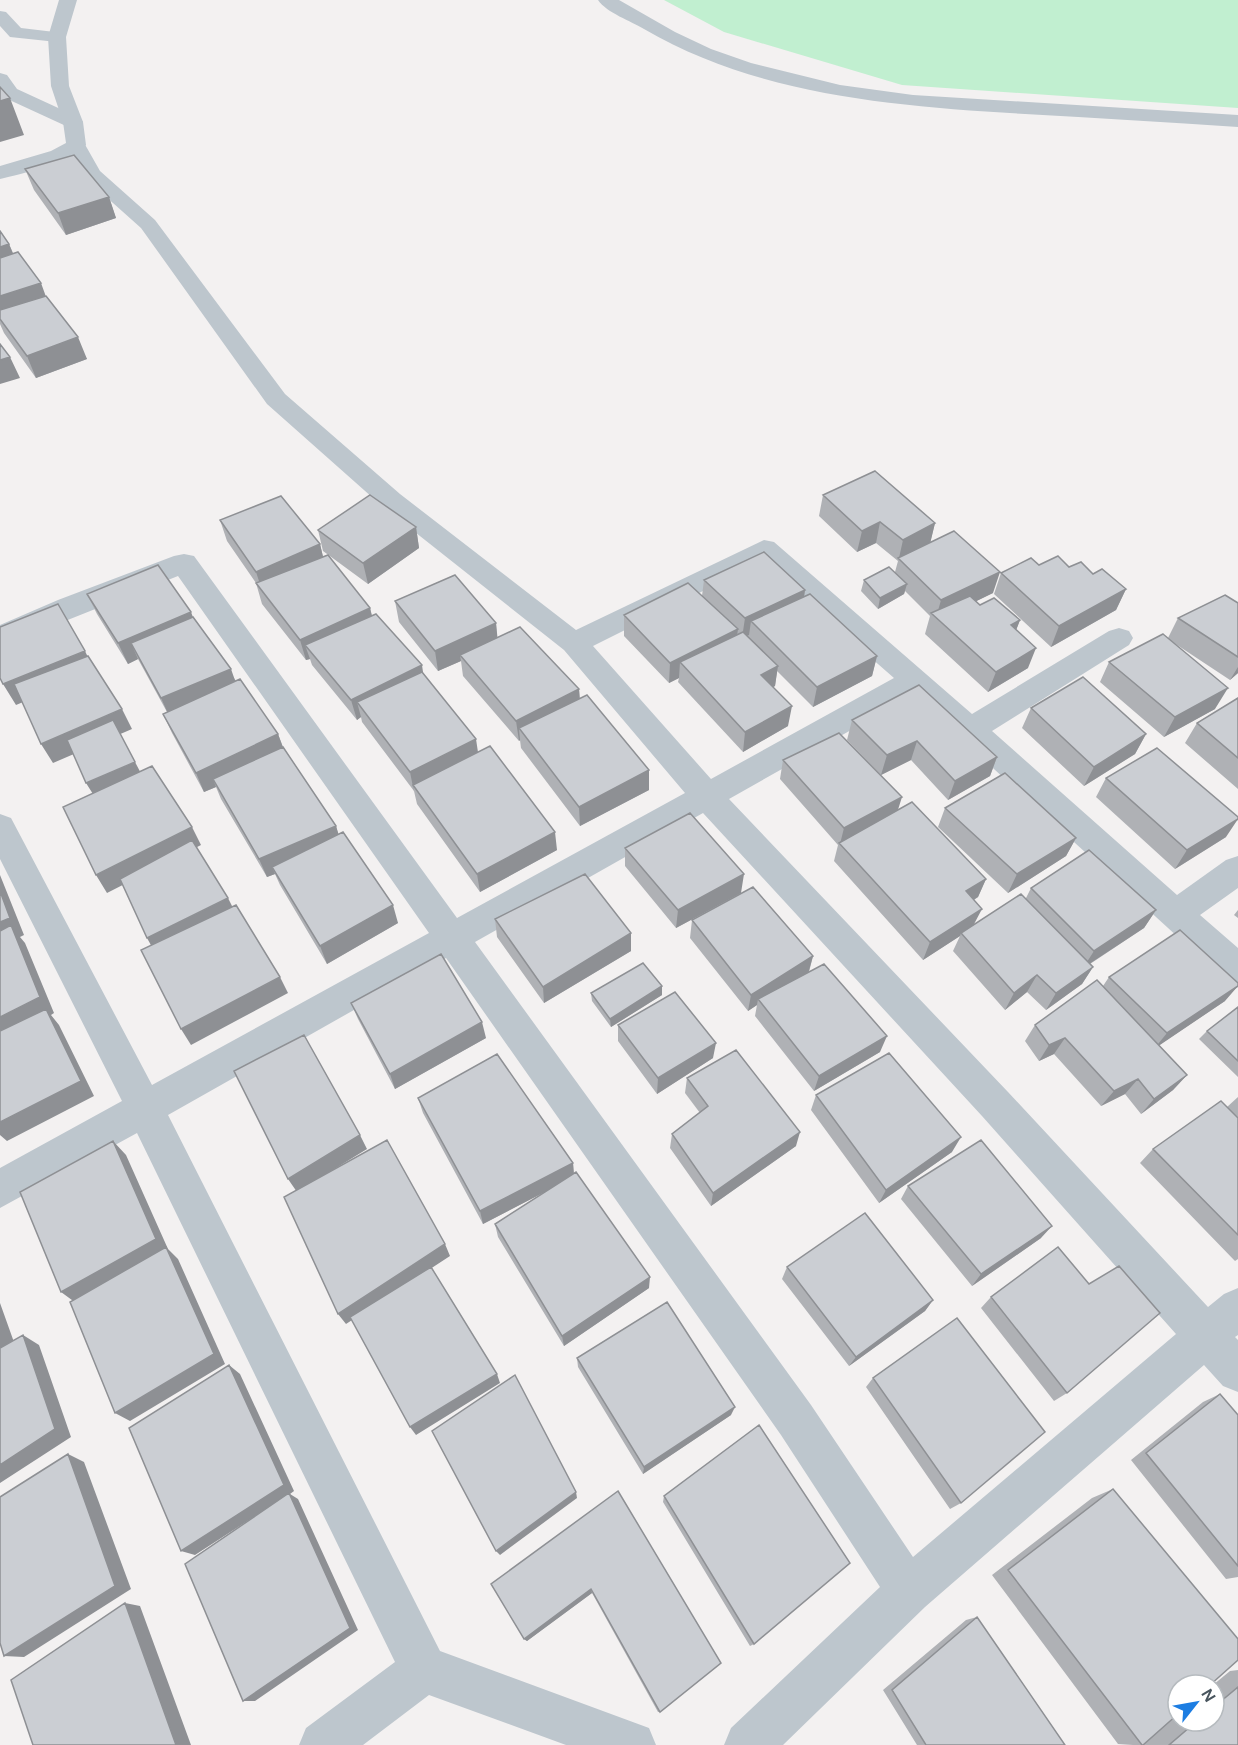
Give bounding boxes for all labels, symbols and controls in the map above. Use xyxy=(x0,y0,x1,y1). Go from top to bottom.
north arrow xyxy=(1166,1673,1226,1733)
text: N xyxy=(1196,1685,1220,1706)

